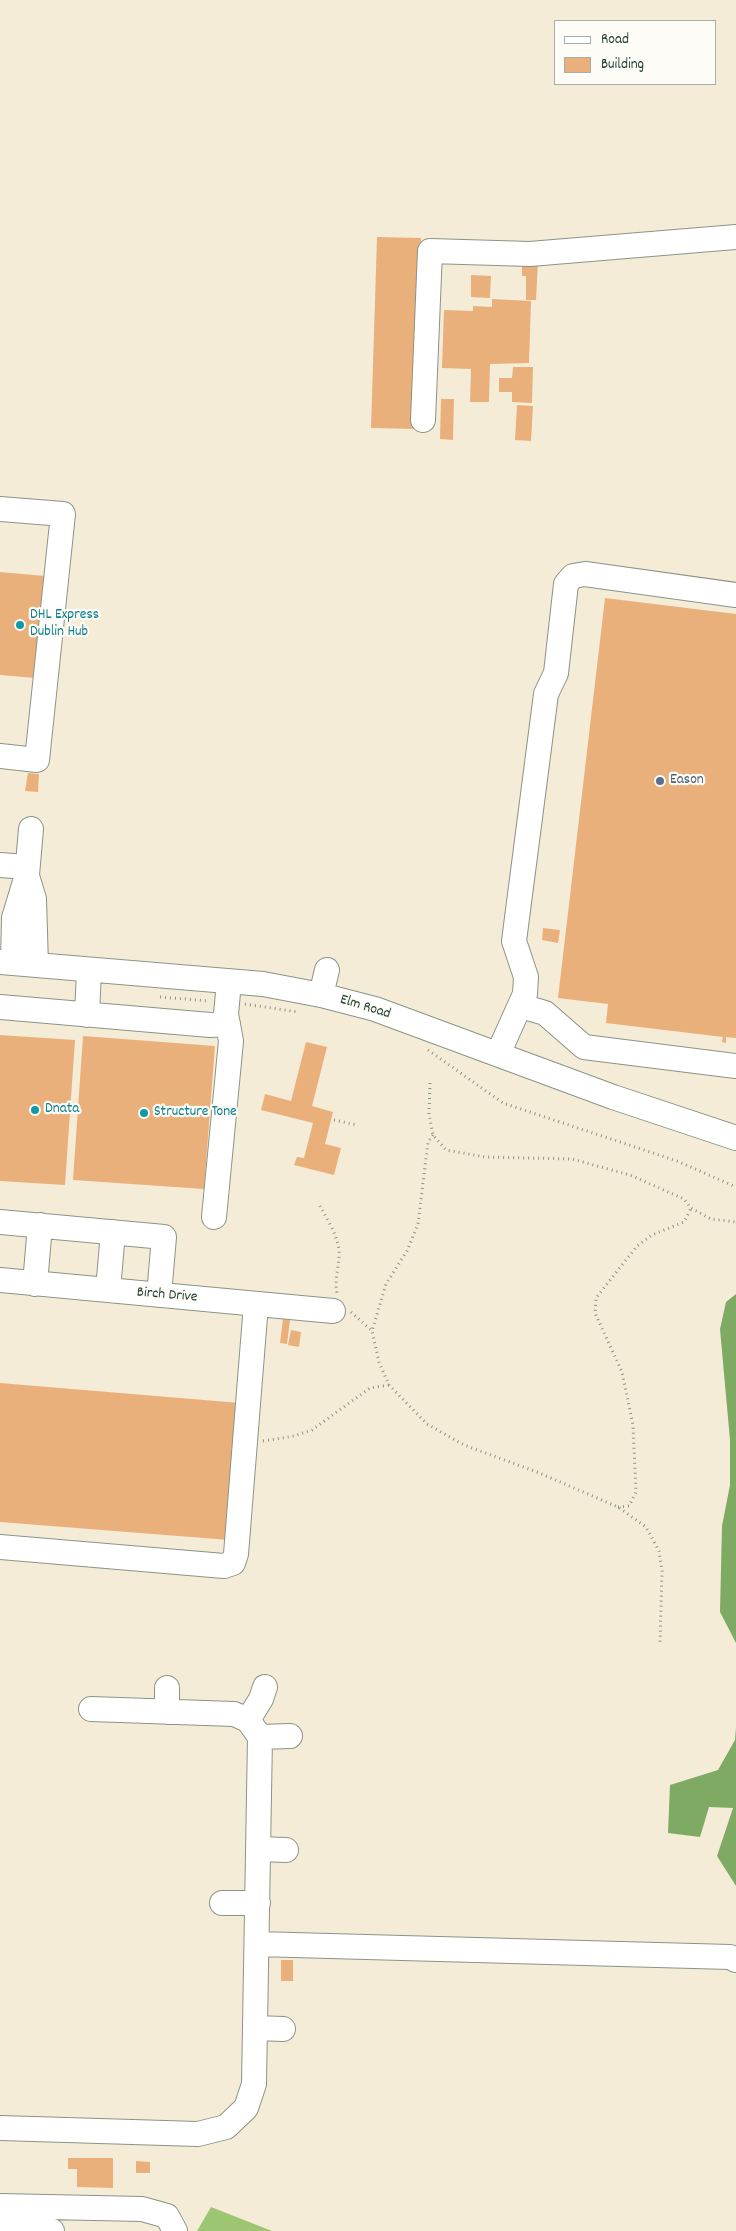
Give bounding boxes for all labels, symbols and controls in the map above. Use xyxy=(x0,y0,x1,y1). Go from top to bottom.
legend xyxy=(554,20,716,85)
text: Road xyxy=(601,29,629,51)
text: Building xyxy=(601,54,644,76)
place label: DHL Express Dublin Hub xyxy=(30,607,99,642)
marker: DHL Express Dublin Hub xyxy=(14,619,26,631)
place label: Eason xyxy=(670,772,704,790)
marker: Eason xyxy=(654,775,666,787)
street label: Elm Road xyxy=(337,992,393,1024)
place label: Dnata xyxy=(45,1101,79,1119)
marker: Dnata xyxy=(29,1104,41,1116)
place label: Structure Tone xyxy=(154,1104,237,1122)
marker: Structure Tone xyxy=(138,1107,150,1119)
street label: Birch Drive xyxy=(136,1284,198,1308)

